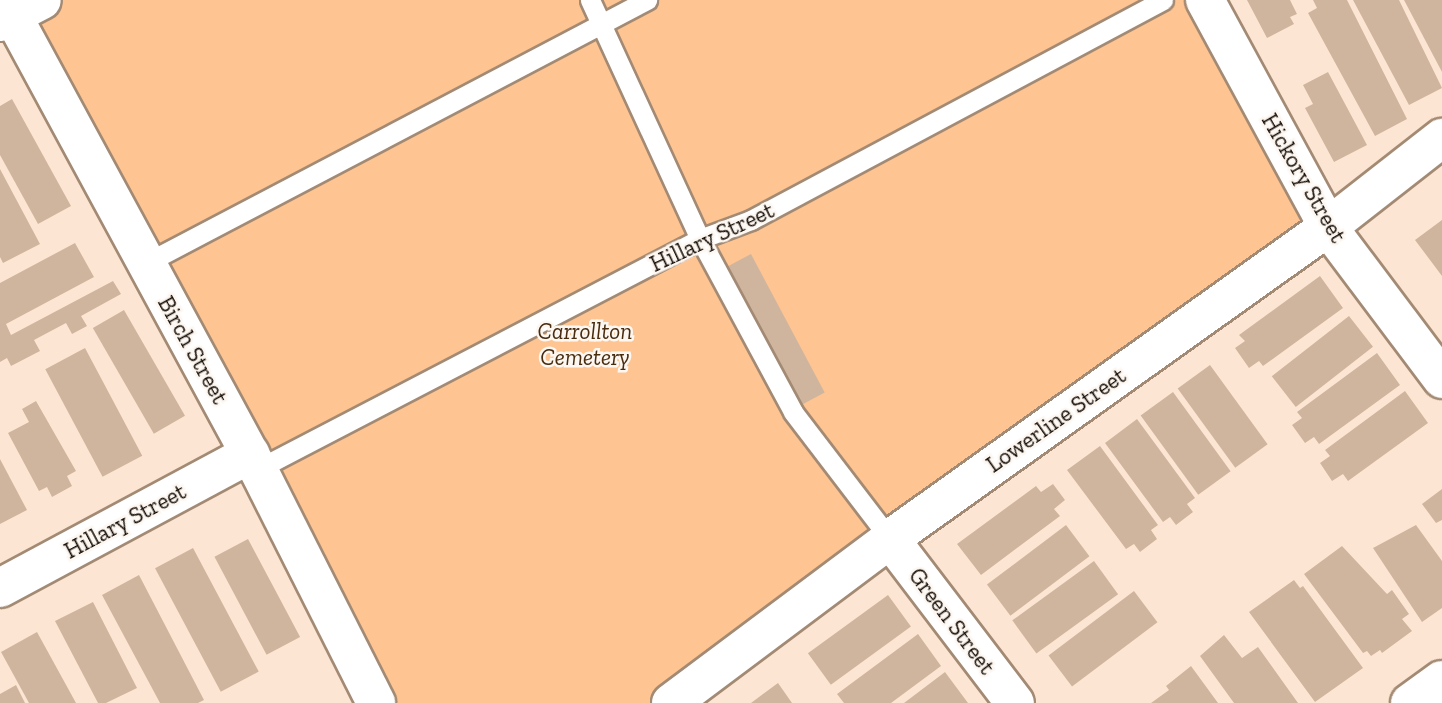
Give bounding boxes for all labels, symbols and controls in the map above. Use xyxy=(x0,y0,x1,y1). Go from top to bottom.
street label: Hickory Street xyxy=(1256,108,1352,248)
street label: Hillary Street xyxy=(645,196,779,278)
street label: Birch Street xyxy=(152,291,234,409)
park label: Carrollton Cemetery xyxy=(538,317,632,371)
street label: Lowerline Street xyxy=(981,362,1131,478)
street label: Hillary Street xyxy=(59,477,191,565)
street label: Green Street xyxy=(903,562,1001,680)

